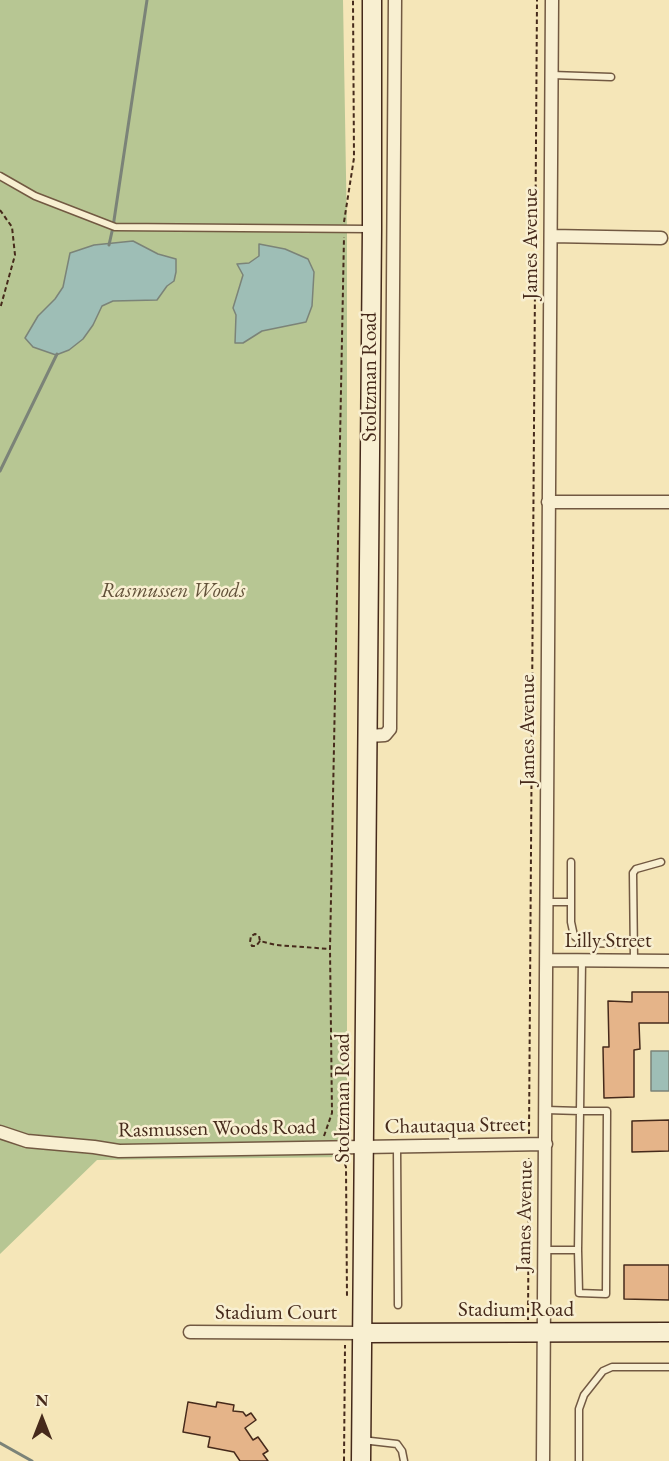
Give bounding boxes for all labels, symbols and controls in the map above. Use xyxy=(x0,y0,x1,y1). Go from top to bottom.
street label: James Avenue xyxy=(518,188,544,300)
street label: Stoltzman Road xyxy=(357,312,383,442)
park label: Rasmussen Woods xyxy=(101,578,245,604)
street label: James Avenue xyxy=(515,674,541,786)
street label: Lilly Street xyxy=(564,928,652,954)
street label: Stoltzman Road xyxy=(330,1033,356,1163)
street label: Chautaqua Street xyxy=(384,1112,526,1140)
street label: Rasmussen Woods Road xyxy=(118,1115,316,1143)
street label: James Avenue xyxy=(511,1160,539,1272)
street label: Stadium Road xyxy=(458,1297,574,1323)
street label: Stadium Court xyxy=(215,1300,337,1326)
north arrow xyxy=(12,1389,72,1449)
text: N xyxy=(36,1390,48,1411)

